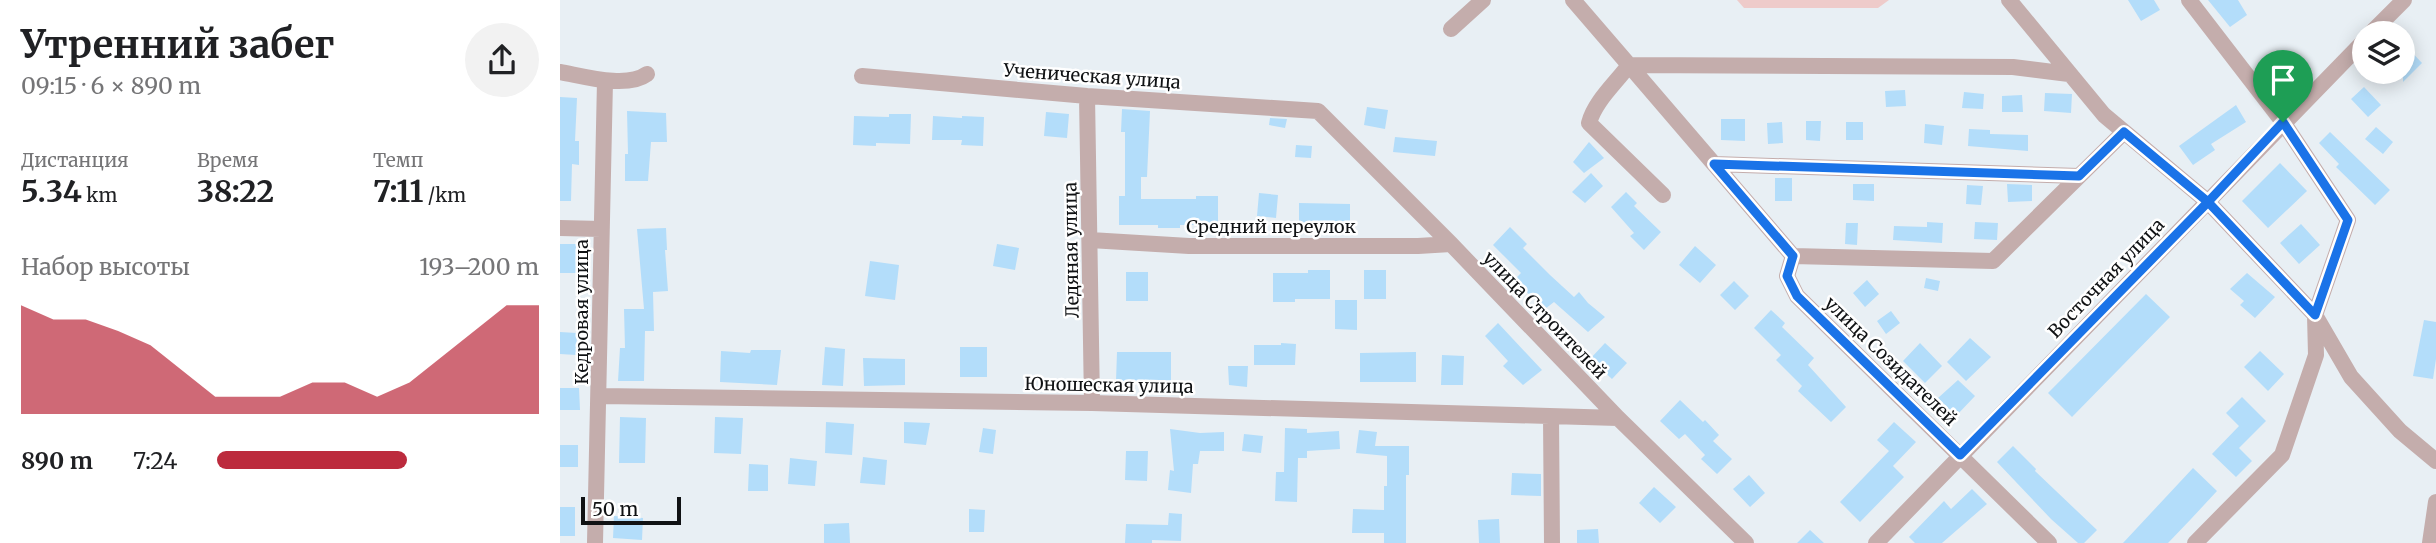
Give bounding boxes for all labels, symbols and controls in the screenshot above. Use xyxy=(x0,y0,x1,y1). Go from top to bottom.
text: Утренний забег xyxy=(21,21,334,68)
map controls xyxy=(2352,21,2415,84)
button: layers xyxy=(2352,21,2415,84)
button: share xyxy=(465,23,539,97)
pin xyxy=(2253,50,2313,122)
street label: Ученическая улица xyxy=(1002,58,1182,94)
icon: arrive xyxy=(2264,61,2302,99)
text: 09:15 · 6 × 890 m xyxy=(21,71,201,100)
text: Дистанция xyxy=(21,148,129,172)
text: Время xyxy=(197,148,258,172)
text: Темп xyxy=(373,148,423,172)
text: 5.34 xyxy=(21,172,82,210)
text: 38:22 xyxy=(197,172,274,210)
text: 7:11 xyxy=(373,172,423,210)
street label: Ледяная улица xyxy=(1058,181,1084,318)
text: km xyxy=(82,183,117,207)
text: /km xyxy=(423,183,466,207)
street label: Восточная улица xyxy=(2043,213,2169,343)
street label: Средний переулок xyxy=(1186,215,1356,238)
street label: Кедровая улица xyxy=(570,239,593,385)
street label: улица Строителей xyxy=(1478,246,1612,384)
text: Набор высоты xyxy=(21,252,190,281)
text: 193–200 m xyxy=(419,252,539,281)
street label: улица Созидателей xyxy=(1820,292,1962,430)
street label: Юношеская улица xyxy=(1024,372,1194,398)
text: 890 m xyxy=(21,446,93,475)
text: 7:24 xyxy=(133,446,177,475)
scale bar xyxy=(581,494,681,526)
text: 50 m xyxy=(592,497,638,521)

